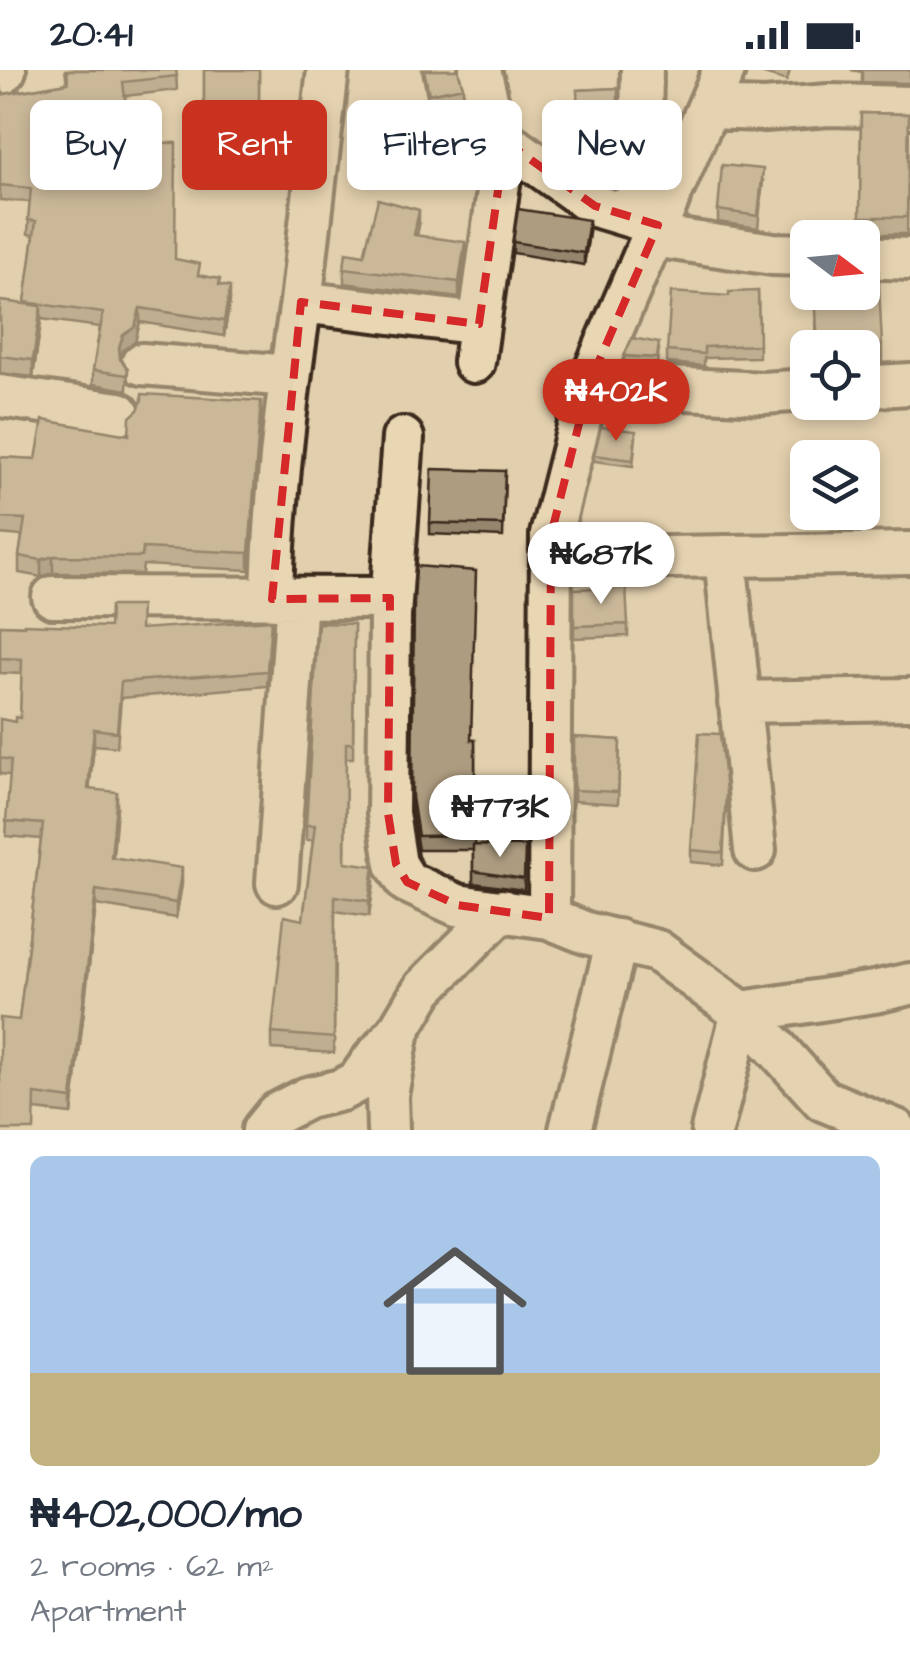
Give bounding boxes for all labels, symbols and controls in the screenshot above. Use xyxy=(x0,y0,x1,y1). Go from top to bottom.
text: 20:41 xyxy=(50,9,133,61)
chip: Buy xyxy=(30,100,162,190)
chip: Rent xyxy=(182,100,327,190)
chip: Filters xyxy=(347,100,522,190)
chip: New xyxy=(542,100,682,190)
north arrow xyxy=(790,220,880,310)
map controls xyxy=(790,220,880,530)
button: locate xyxy=(790,330,880,420)
pin: ₦402K xyxy=(546,359,686,444)
text: ₦402K xyxy=(565,369,667,414)
button: layers xyxy=(790,440,880,530)
pin: ₦687K xyxy=(531,522,671,607)
text: ₦687K xyxy=(550,532,652,577)
pin: ₦773K xyxy=(430,775,570,860)
text: ₦773K xyxy=(451,785,549,830)
icon: home xyxy=(365,1221,545,1401)
text: ₦402,000/mo xyxy=(30,1486,302,1544)
text: 2 rooms · 62 m² xyxy=(30,1544,274,1589)
text: Apartment xyxy=(30,1589,186,1634)

